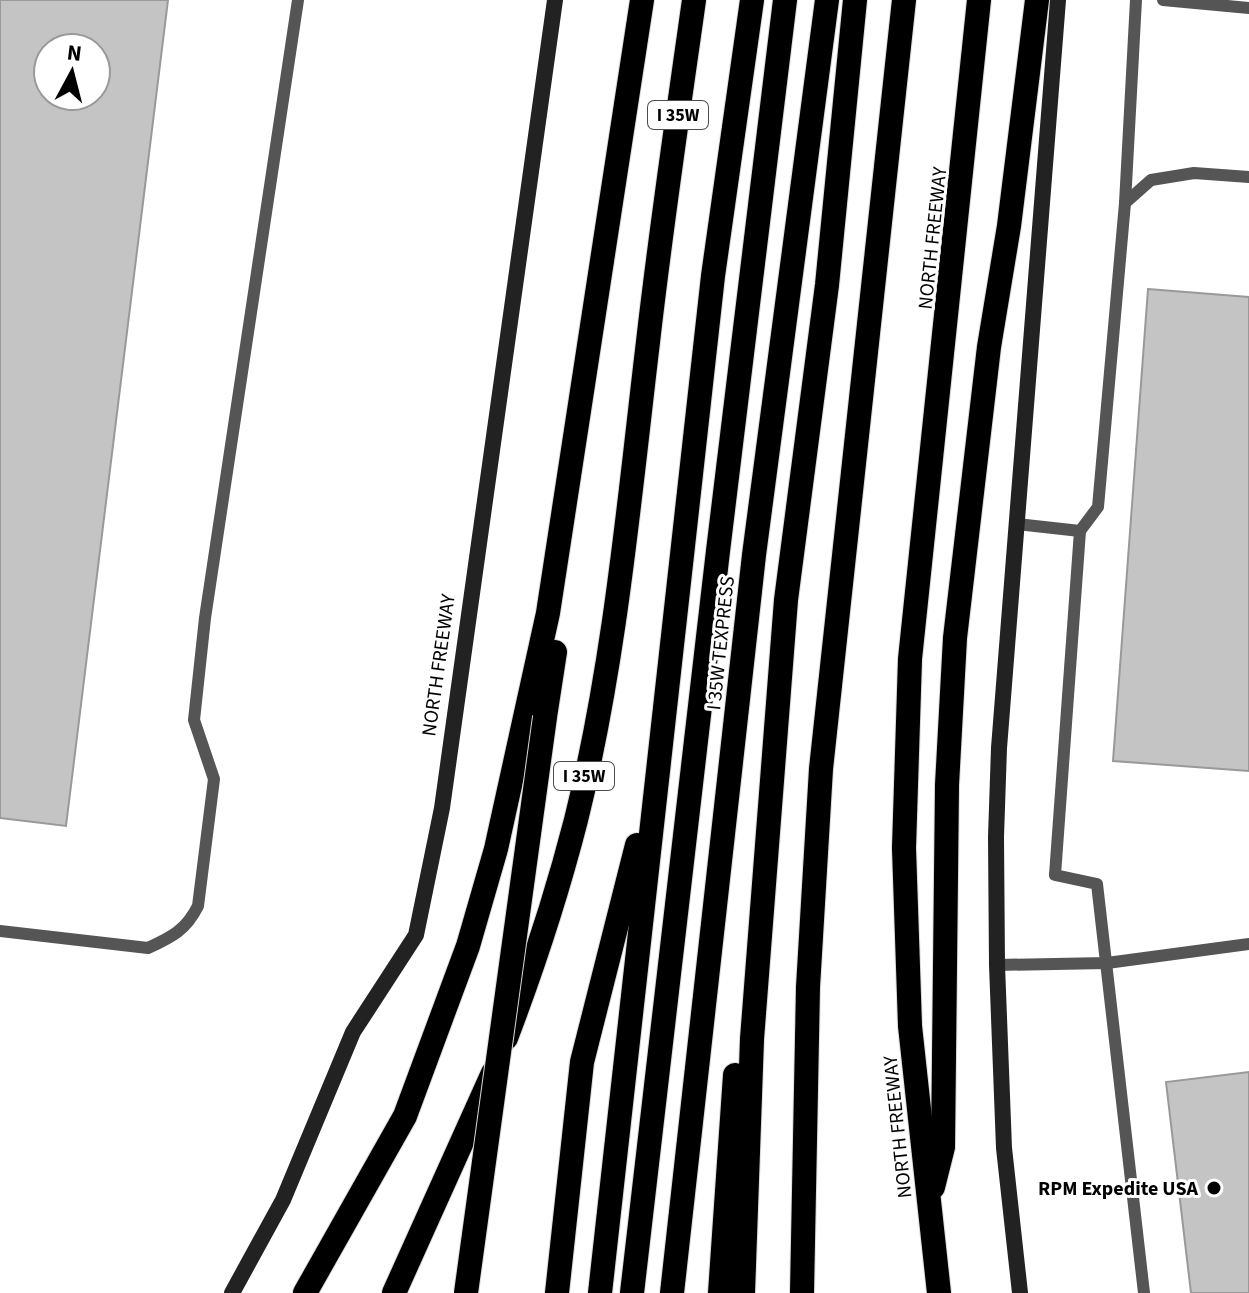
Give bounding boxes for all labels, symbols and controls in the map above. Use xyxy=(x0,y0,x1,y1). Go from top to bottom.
north arrow xyxy=(32,32,112,112)
text: N xyxy=(65,36,84,70)
road number: I 35W xyxy=(648,101,708,129)
street label: NORTH FREEWAY xyxy=(912,165,954,311)
street label: I 35W TEXPRESS xyxy=(700,575,742,712)
street label: NORTH FREEWAY xyxy=(415,592,463,738)
road number: I 35W xyxy=(554,762,614,790)
street label: NORTH FREEWAY xyxy=(877,1054,919,1200)
place label: RPM Expedite USA xyxy=(1038,1175,1199,1203)
marker: RPM Expedite USA xyxy=(1205,1179,1223,1197)

